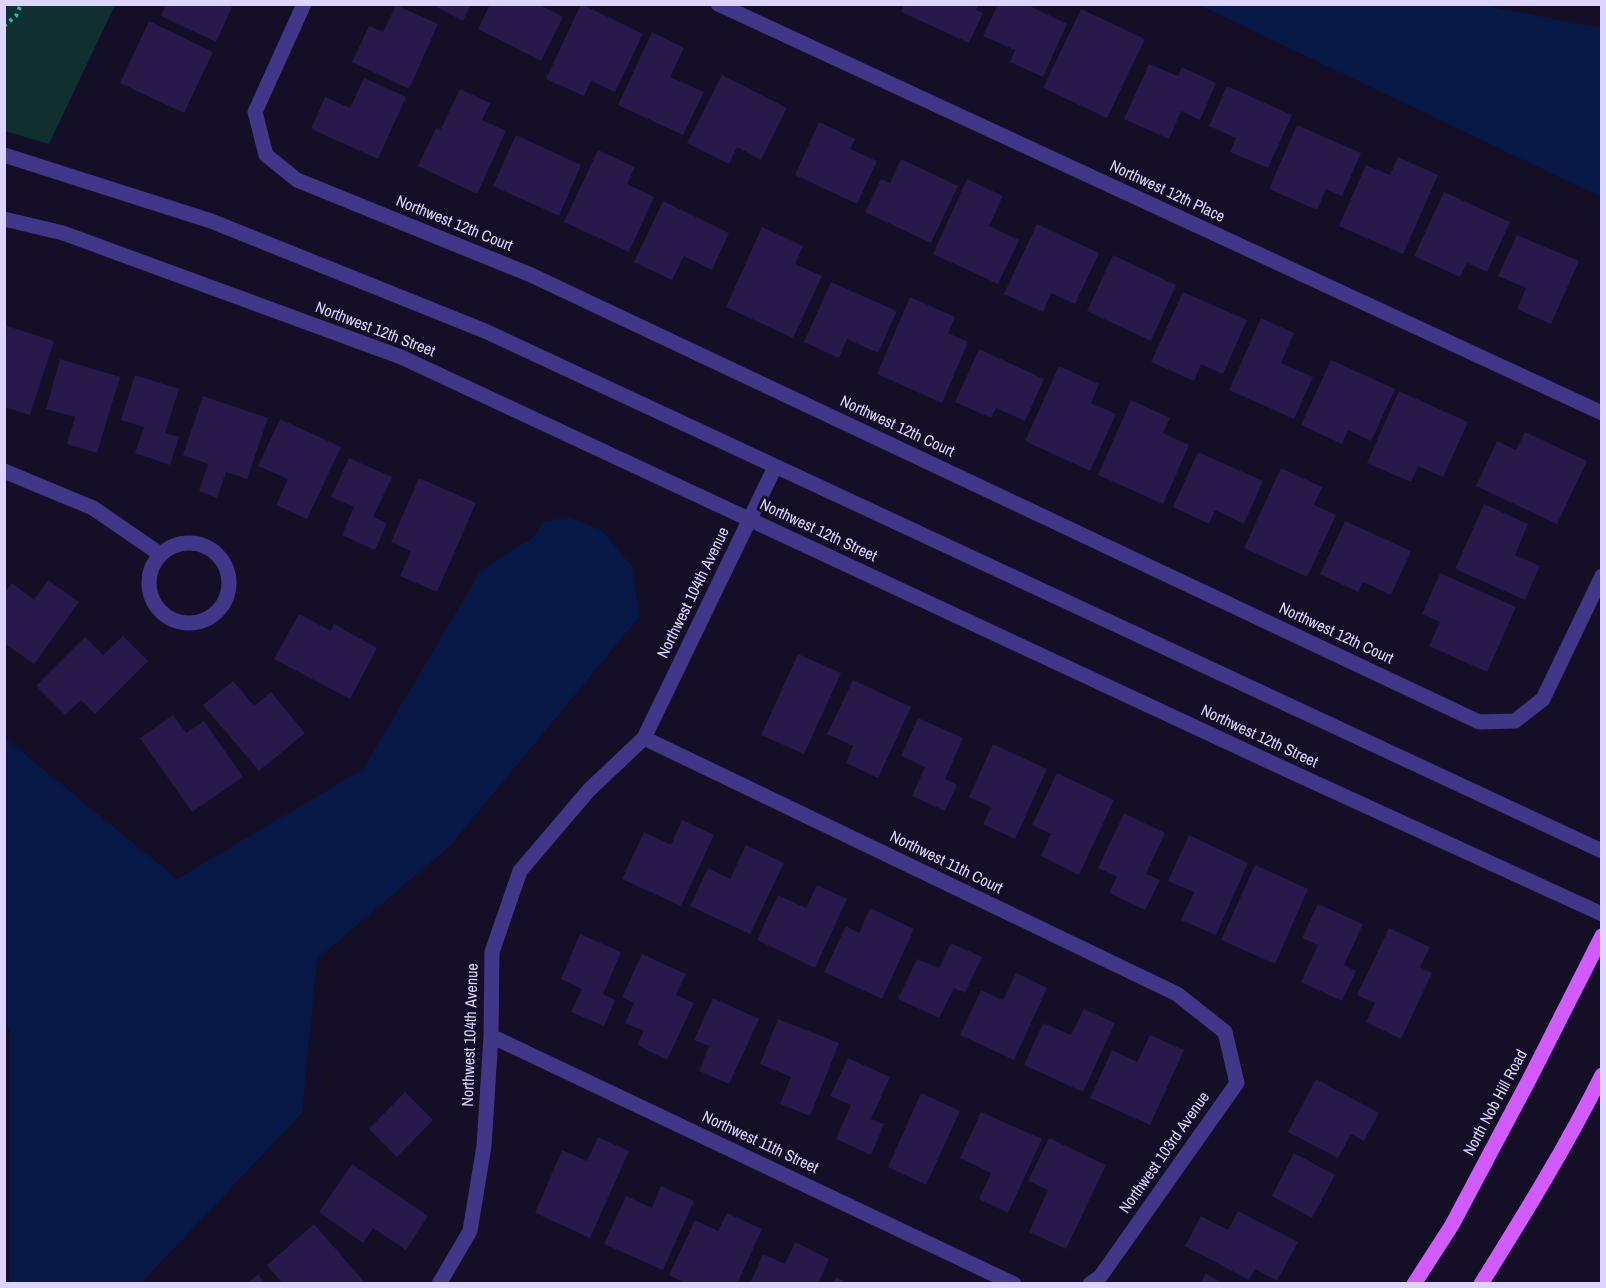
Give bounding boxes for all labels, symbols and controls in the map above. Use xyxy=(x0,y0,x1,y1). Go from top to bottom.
street label: Northwest 12th Place xyxy=(1106,157,1228,227)
street label: Northwest 12th Court xyxy=(393,192,515,256)
street label: Northwest 12th Street xyxy=(312,298,438,362)
street label: Northwest 12th Court xyxy=(837,392,957,462)
street label: Northwest 12th Street xyxy=(756,495,880,567)
street label: Northwest 104th Avenue xyxy=(654,524,734,662)
street label: Northwest 12th Court xyxy=(1276,599,1396,669)
street label: Northwest 12th Street xyxy=(1197,701,1321,773)
street label: Northwest 11th Court xyxy=(887,827,1005,899)
street label: Northwest 104th Avenue xyxy=(459,963,483,1107)
street label: North Nob Hill Road xyxy=(1460,1047,1532,1159)
street label: Northwest 103rd Avenue xyxy=(1116,1088,1214,1218)
street label: Northwest 11th Street xyxy=(699,1108,821,1178)

